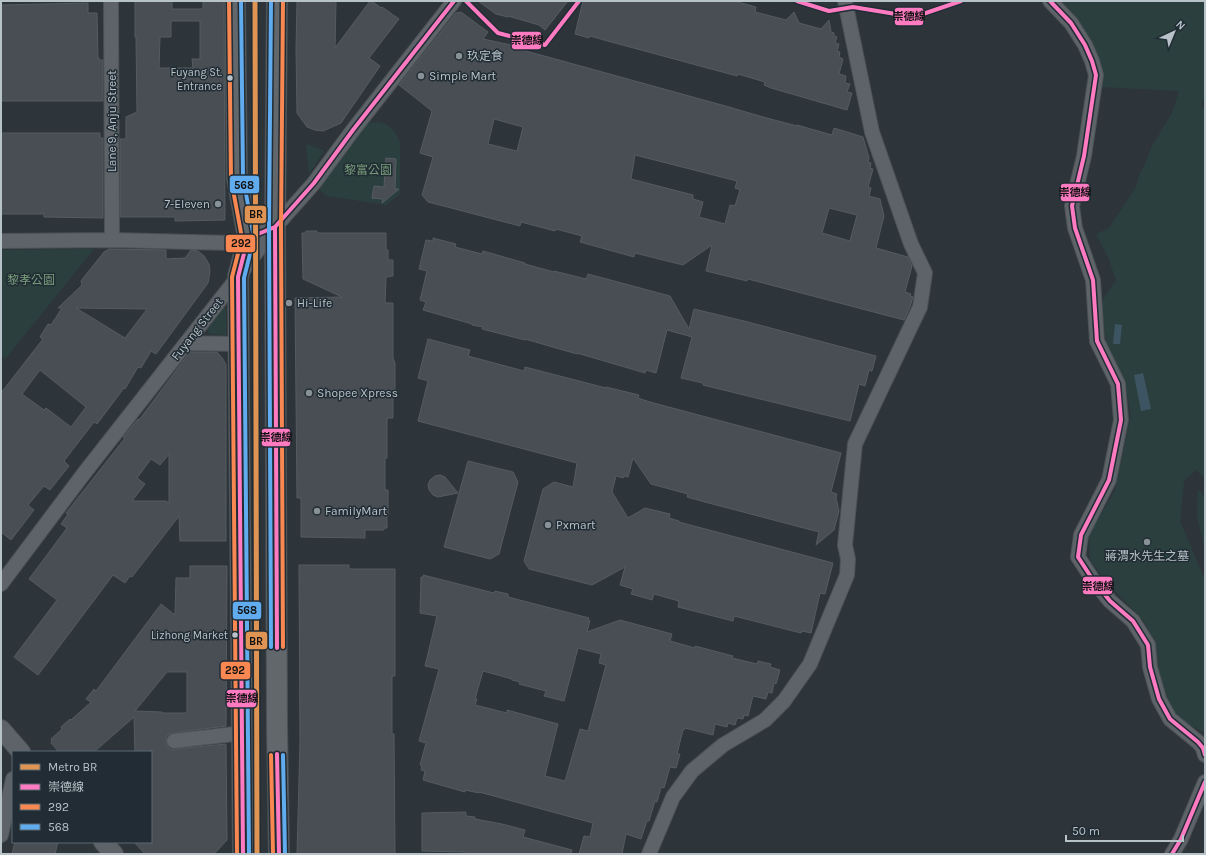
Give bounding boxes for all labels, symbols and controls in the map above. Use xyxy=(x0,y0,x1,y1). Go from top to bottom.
line badge: 崇德線 xyxy=(894,7,924,26)
text: 崇德線 xyxy=(893,10,926,23)
north arrow xyxy=(1154,12,1194,52)
text: N xyxy=(1173,18,1188,33)
line badge: 崇德線 xyxy=(511,31,542,50)
text: 崇德線 xyxy=(511,34,544,47)
place label: 玖定食 xyxy=(467,49,503,63)
marker: 玖定食 xyxy=(454,51,464,61)
place label: Fuyang St. Entrance xyxy=(170,66,222,93)
place label: Simple Mart xyxy=(429,69,497,83)
street label: Lane 9, Anju Street xyxy=(105,70,119,172)
marker: Simple Mart xyxy=(416,71,426,81)
marker: Fuyang St. Entrance xyxy=(225,73,235,83)
park label: 黎富公園 xyxy=(344,163,392,177)
line badge: 568 xyxy=(229,175,260,194)
text: 568 xyxy=(234,179,254,192)
line badge: 崇德線 xyxy=(1060,183,1090,202)
text: 崇德線 xyxy=(1059,186,1092,199)
place label: 7-Eleven xyxy=(164,197,210,211)
marker: 7-Eleven xyxy=(213,199,223,209)
line badge: BR xyxy=(244,205,267,224)
text: BR xyxy=(249,208,263,221)
line badge: 292 xyxy=(225,234,256,253)
text: 292 xyxy=(231,237,251,250)
park label: 黎孝公園 xyxy=(7,273,55,287)
street label: Fuyang Street xyxy=(168,295,226,363)
place label: Hi-Life xyxy=(297,296,332,310)
marker: Hi-Life xyxy=(284,298,294,308)
place label: Shopee Xpress xyxy=(317,386,398,400)
marker: Shopee Xpress xyxy=(304,388,314,398)
line badge: 崇德線 xyxy=(261,428,291,447)
text: 崇德線 xyxy=(260,431,293,444)
place label: FamilyMart xyxy=(325,504,387,518)
marker: FamilyMart xyxy=(312,506,322,516)
place label: Pxmart xyxy=(556,518,596,532)
marker: Pxmart xyxy=(543,520,553,530)
marker: 蔣渭水先生之墓 xyxy=(1142,537,1152,547)
place label: 蔣渭水先生之墓 xyxy=(1105,549,1189,563)
line badge: 崇德線 xyxy=(1082,576,1113,595)
text: 崇德線 xyxy=(1082,580,1115,593)
line badge: 568 xyxy=(232,601,262,620)
text: 568 xyxy=(237,604,257,617)
place label: Lizhong Market xyxy=(151,629,228,642)
marker: Lizhong Market xyxy=(230,630,240,640)
line badge: BR xyxy=(245,631,268,650)
text: BR xyxy=(249,635,263,648)
line badge: 292 xyxy=(220,661,251,680)
text: 292 xyxy=(225,664,245,677)
line badge: 崇德線 xyxy=(226,689,257,708)
text: 崇德線 xyxy=(226,692,259,705)
legend xyxy=(12,751,152,843)
text: Metro BR xyxy=(48,760,97,774)
text: 崇德線 xyxy=(48,780,84,794)
text: 292 xyxy=(48,800,69,814)
scale bar xyxy=(1066,817,1183,843)
text: 568 xyxy=(48,820,69,834)
text: 50 m xyxy=(1072,824,1100,838)

